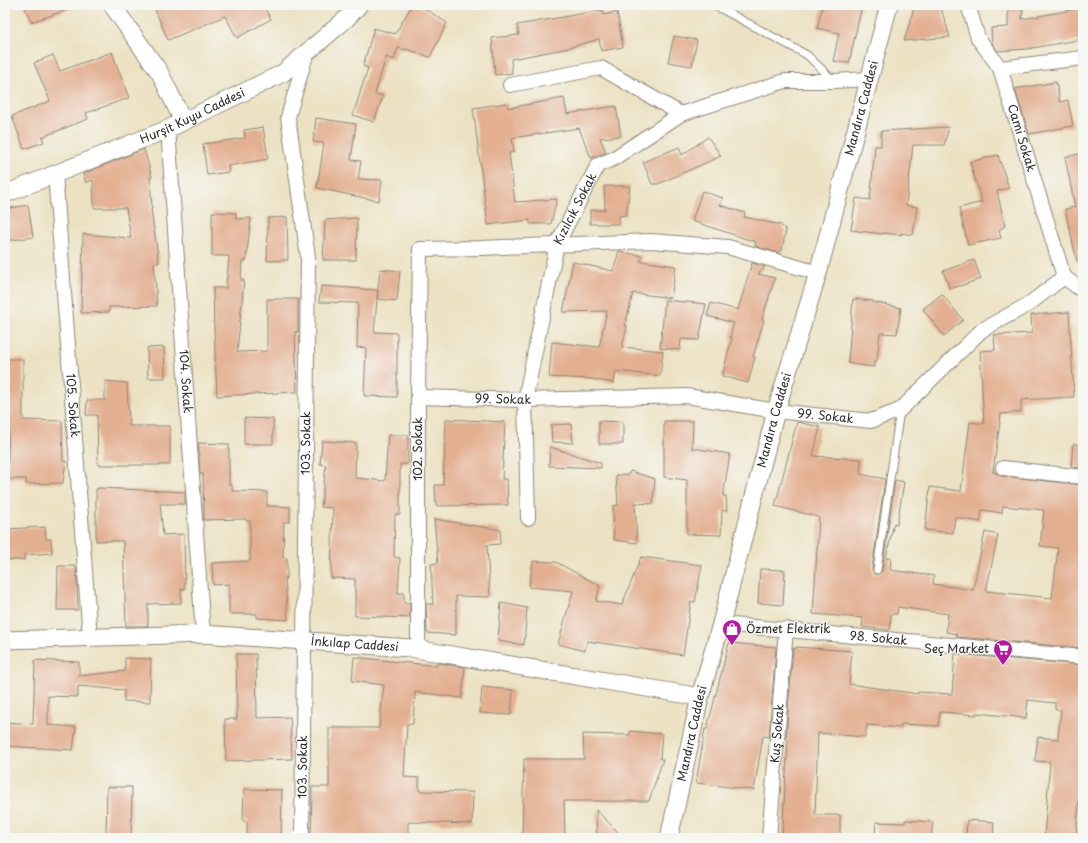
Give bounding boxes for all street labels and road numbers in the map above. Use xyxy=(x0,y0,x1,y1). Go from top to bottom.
street label: Mandıra Caddesi xyxy=(839,58,882,158)
street label: Hurşit Kuyu Caddesi xyxy=(137,83,248,147)
street label: Cami Sokak xyxy=(1004,102,1041,174)
street label: Kızılcık Sokak xyxy=(548,169,601,248)
street label: 104. Sokak xyxy=(175,349,198,414)
street label: Mandıra Caddesi xyxy=(752,370,795,469)
street label: 105. Sokak xyxy=(62,373,85,438)
street label: 99. Sokak xyxy=(474,389,532,408)
street label: 99. Sokak xyxy=(796,403,855,427)
street label: 103. Sokak xyxy=(296,411,314,475)
street label: 102. Sokak xyxy=(408,417,426,481)
street label: 98. Sokak xyxy=(849,626,908,649)
street label: İnkılap Caddesi xyxy=(310,631,399,655)
street label: Mandıra Caddesi xyxy=(672,683,711,783)
street label: Kuş Sokak xyxy=(765,703,788,764)
street label: 103. Sokak xyxy=(292,735,311,799)

